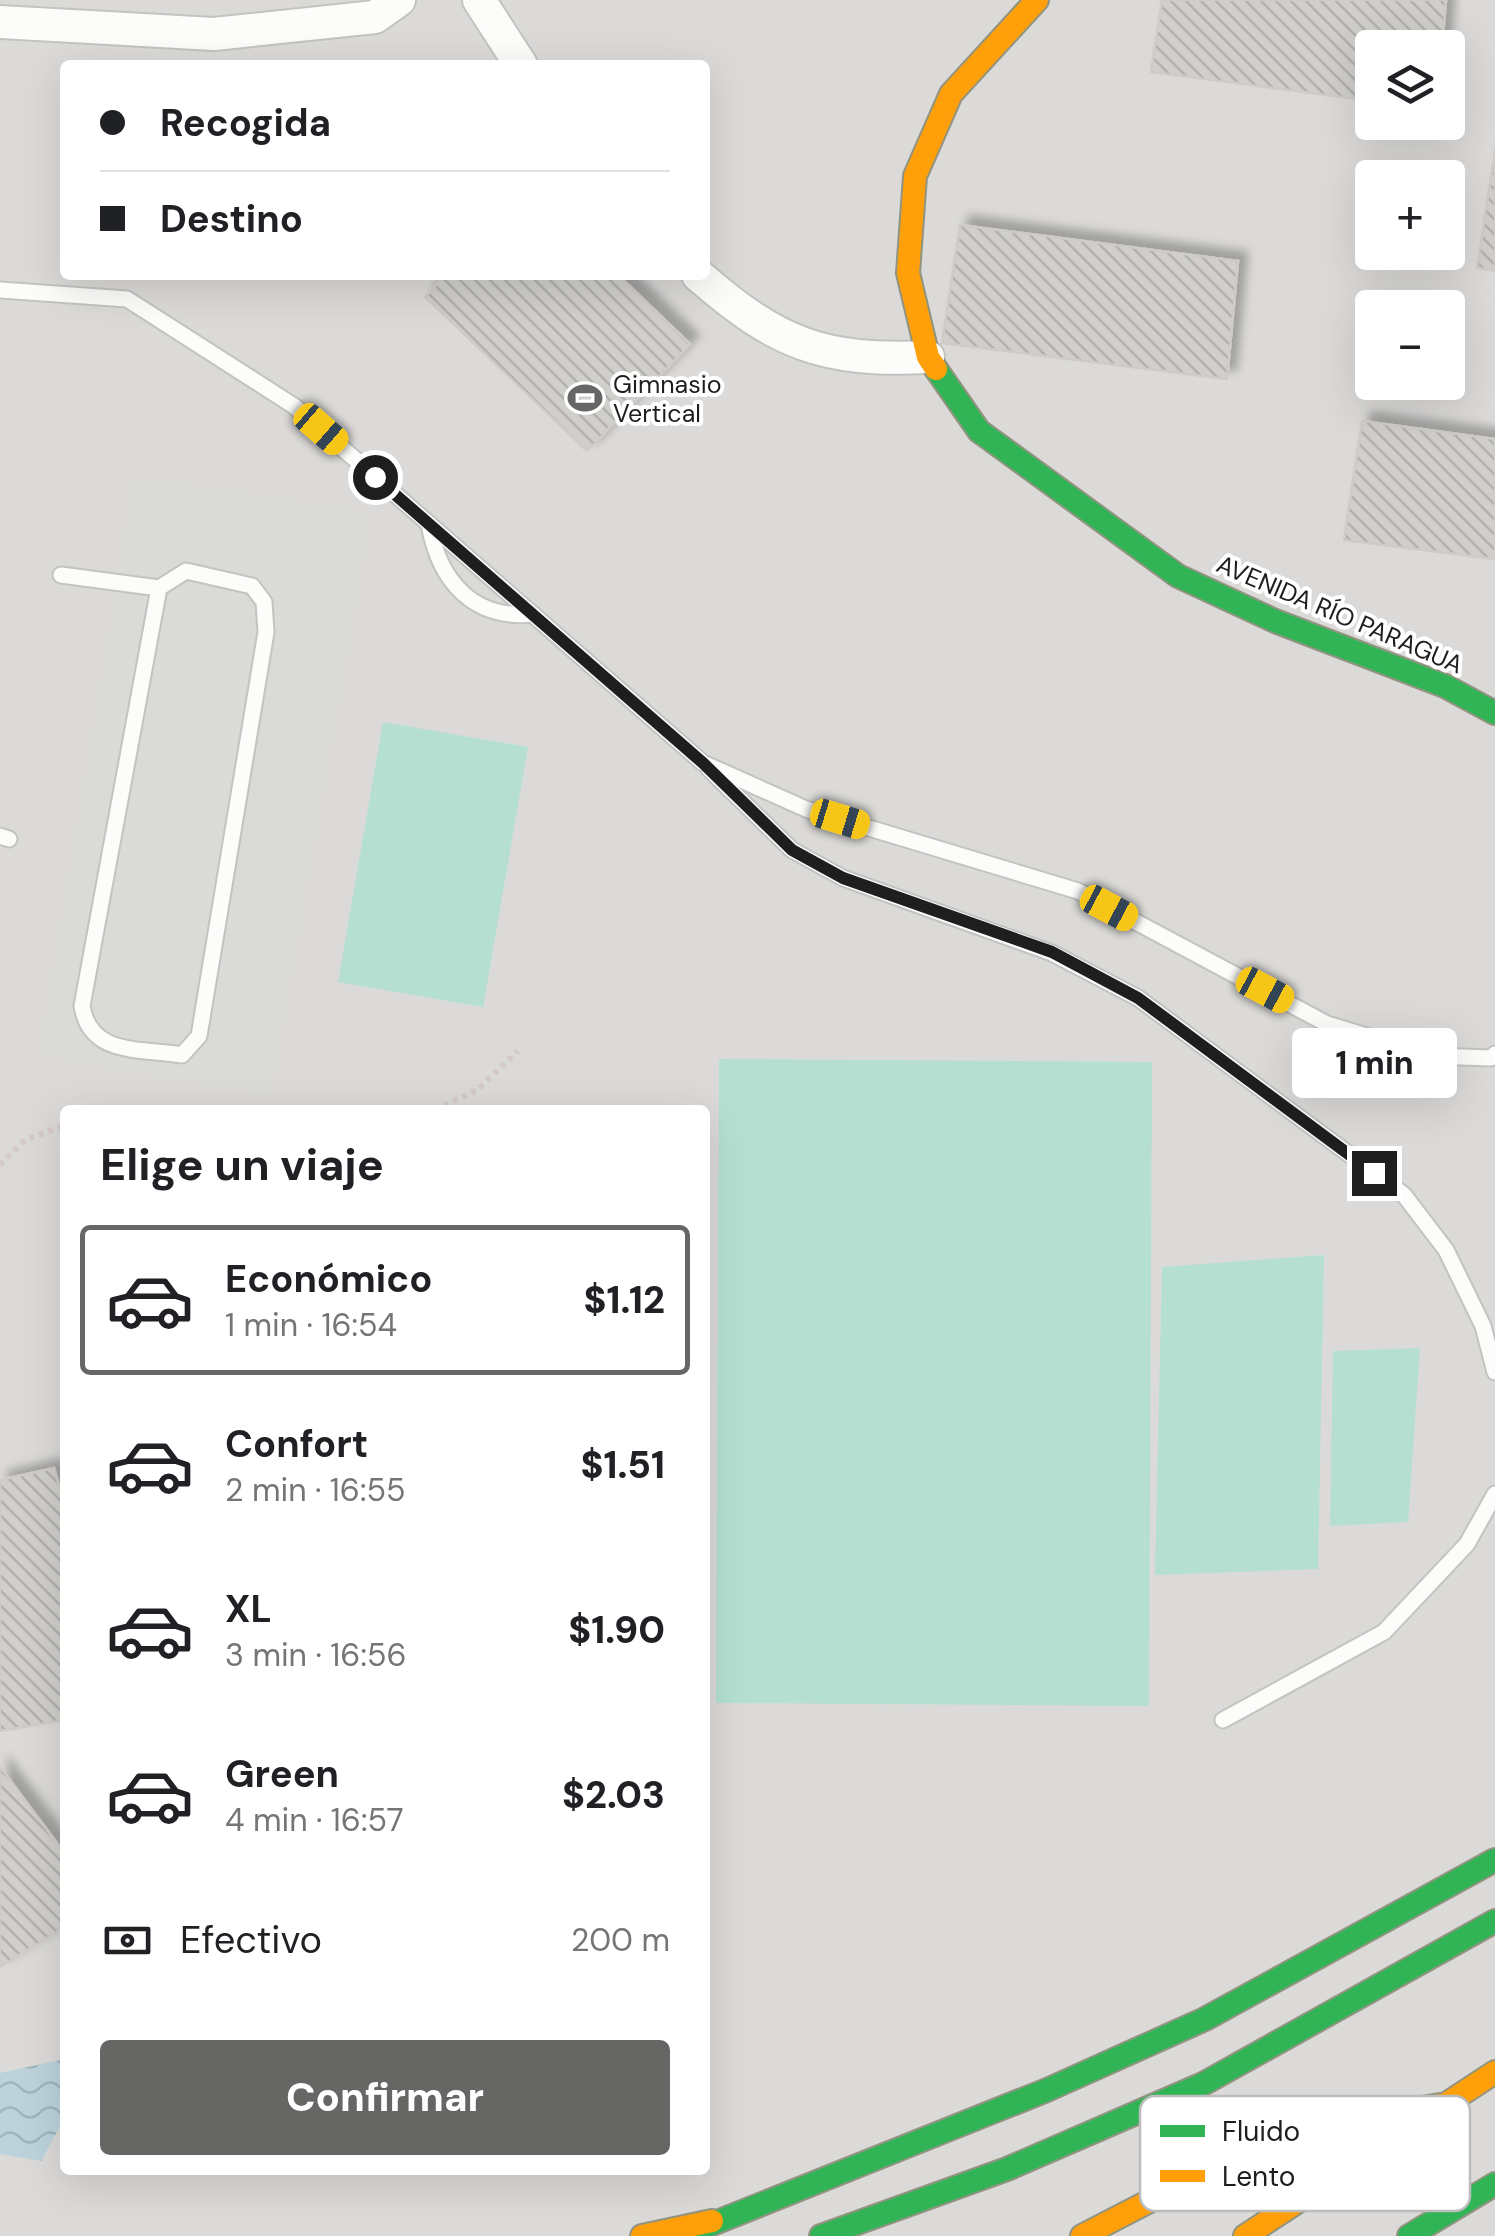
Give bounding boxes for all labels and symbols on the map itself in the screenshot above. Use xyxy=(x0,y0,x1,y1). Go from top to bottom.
place label: Gimnasio Vertical xyxy=(613,368,722,430)
sports icon: Gimnasio Vertical xyxy=(566,379,604,417)
car xyxy=(289,398,353,460)
route start xyxy=(353,455,398,500)
street label: AVENIDA RÍO PARAGUA xyxy=(1212,548,1468,681)
car xyxy=(807,796,873,842)
car xyxy=(1075,881,1143,935)
car xyxy=(1231,963,1299,1017)
callout: 1 min xyxy=(1292,1028,1456,1098)
route end xyxy=(1352,1151,1397,1196)
legend xyxy=(1140,2096,1470,2211)
text: Fluido xyxy=(1222,2113,1300,2150)
text: Lento xyxy=(1222,2158,1295,2195)

